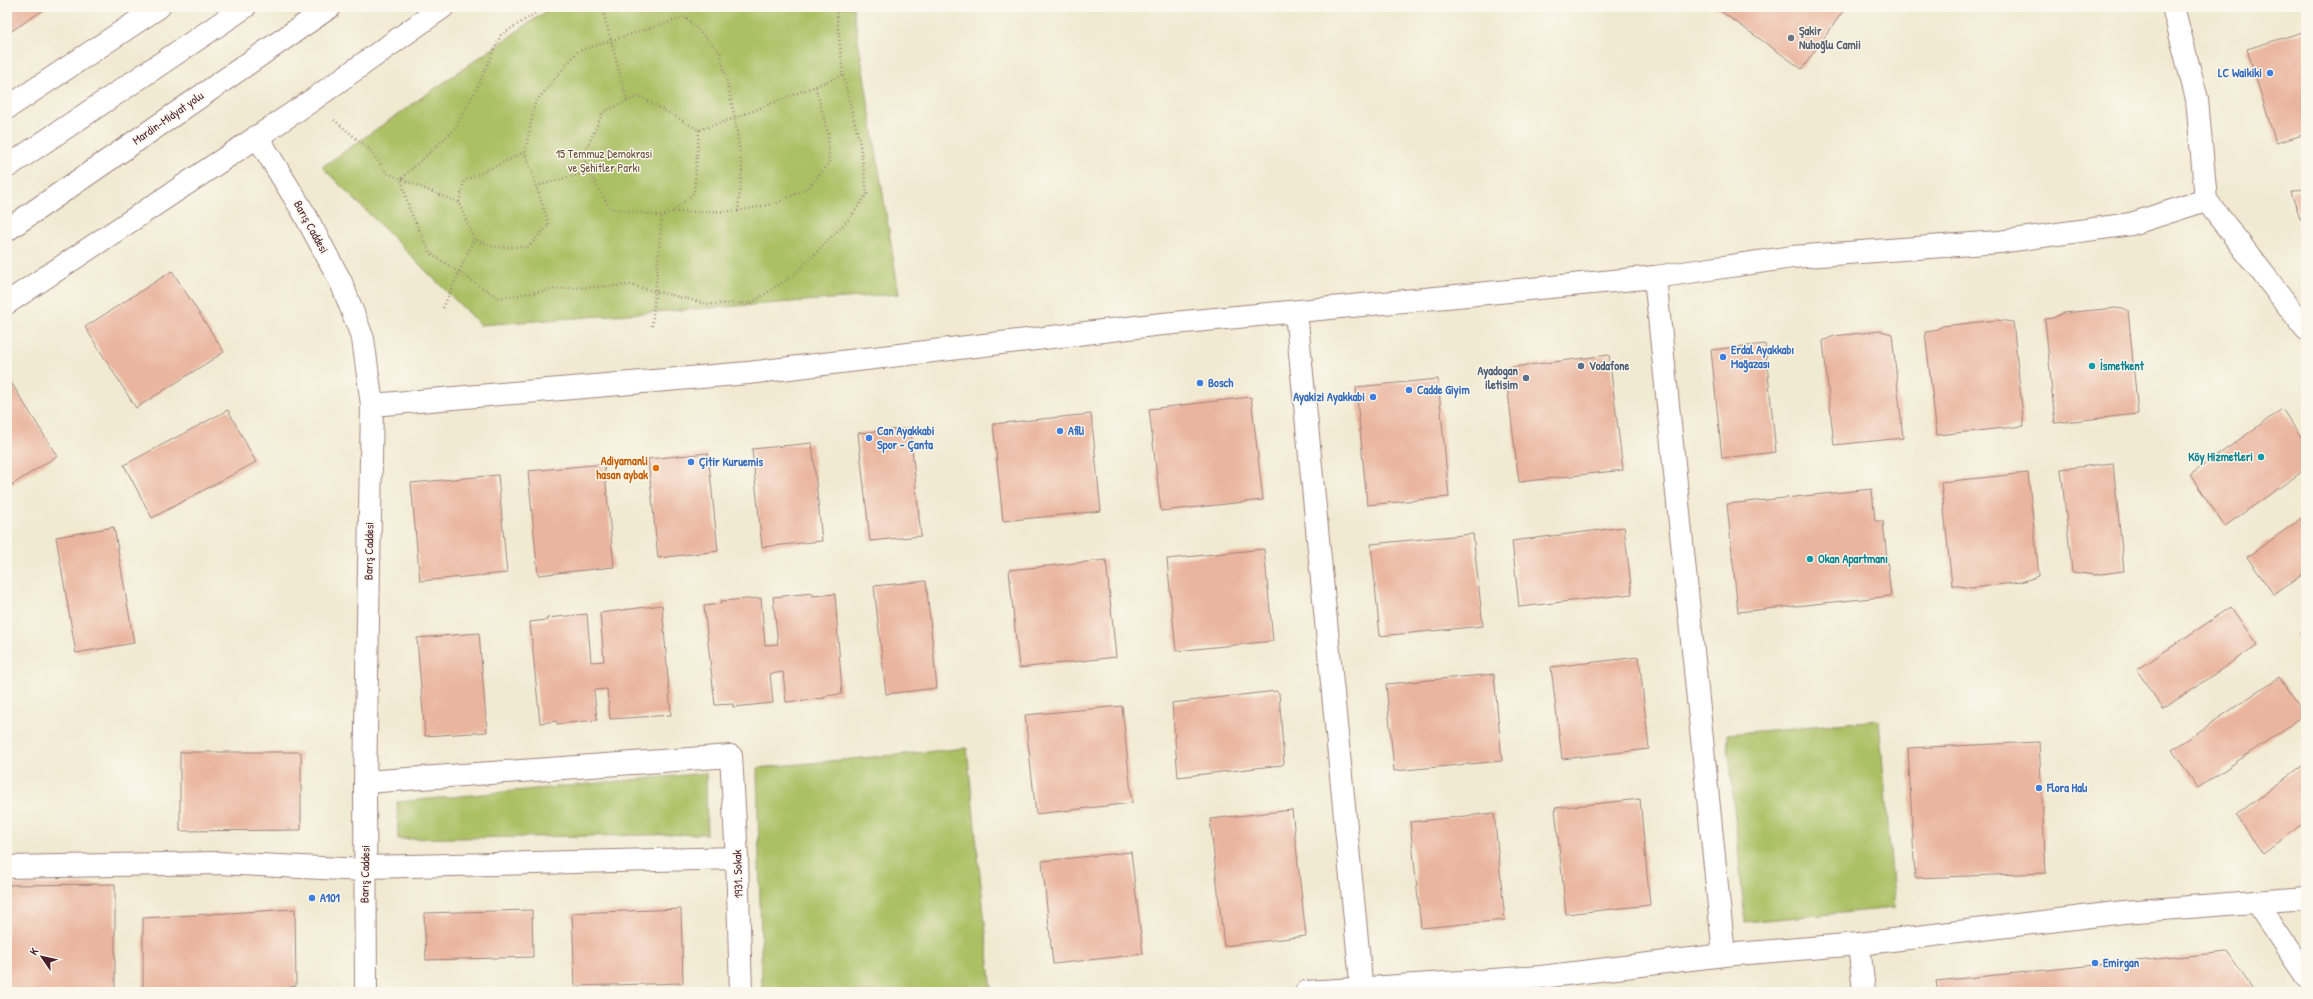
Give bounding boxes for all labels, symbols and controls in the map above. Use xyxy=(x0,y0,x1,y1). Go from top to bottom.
place label: Şakir Nuhoğlu Camii xyxy=(1799,22,1861,54)
marker: Şakir Nuhoğlu Camii xyxy=(1786,33,1796,43)
place label: LC Waikiki xyxy=(2218,64,2262,81)
marker: LC Waikiki xyxy=(2265,68,2275,78)
street label: Mardin-Midyat yolu xyxy=(129,87,207,148)
park label: 15 Temmuz Demokrasi ve Şehitler Parkı xyxy=(556,145,652,176)
street label: Barış Caddesi xyxy=(290,197,333,256)
place label: Erdal Ayakkabı Mağazası xyxy=(1731,341,1795,373)
marker: Erdal Ayakkabı Mağazası xyxy=(1718,352,1728,362)
place label: Vodafone xyxy=(1589,357,1630,374)
place label: İsmetkent xyxy=(2100,357,2145,374)
marker: Vodafone xyxy=(1576,361,1586,371)
marker: İsmetkent xyxy=(2087,361,2097,371)
place label: Ayadogan iletisim xyxy=(1477,362,1519,393)
marker: Ayadogan iletisim xyxy=(1521,373,1531,383)
place label: Bosch xyxy=(1208,374,1234,391)
marker: Bosch xyxy=(1195,378,1205,388)
place label: Cadde Giyim xyxy=(1417,381,1470,399)
marker: Cadde Giyim xyxy=(1404,385,1414,395)
place label: Ayakizi Ayakkabi xyxy=(1293,388,1365,406)
marker: Ayakizi Ayakkabi xyxy=(1368,392,1378,402)
place label: Can Ayakkabi Spor - Çanta xyxy=(877,422,935,454)
place label: Afili xyxy=(1068,422,1085,439)
marker: Afili xyxy=(1055,426,1065,436)
marker: Can Ayakkabi Spor - Çanta xyxy=(864,433,874,443)
place label: Köy Hizmetleri xyxy=(2188,448,2253,466)
place label: Adiyamanli hasan aybak xyxy=(596,452,648,484)
marker: Köy Hizmetleri xyxy=(2256,452,2266,462)
place label: Çitir Kuruemis xyxy=(699,453,764,470)
marker: Çitir Kuruemis xyxy=(686,457,696,467)
marker: Adiyamanli hasan aybak xyxy=(651,463,661,473)
street label: Barış Caddesi xyxy=(359,522,378,580)
place label: Okan Apartmanı xyxy=(1818,550,1888,568)
marker: Okan Apartmanı xyxy=(1805,554,1815,564)
place label: Flora Halı xyxy=(2046,779,2088,796)
marker: Flora Halı xyxy=(2034,783,2044,793)
street label: Barış Caddesi xyxy=(355,845,374,903)
street label: 1931. Sokak xyxy=(728,849,747,899)
place label: A101 xyxy=(320,889,341,906)
marker: A101 xyxy=(307,893,317,903)
north arrow xyxy=(22,937,62,977)
text: K xyxy=(26,945,41,958)
place label: Emirgan xyxy=(2103,954,2140,972)
marker: Emirgan xyxy=(2090,958,2100,968)

